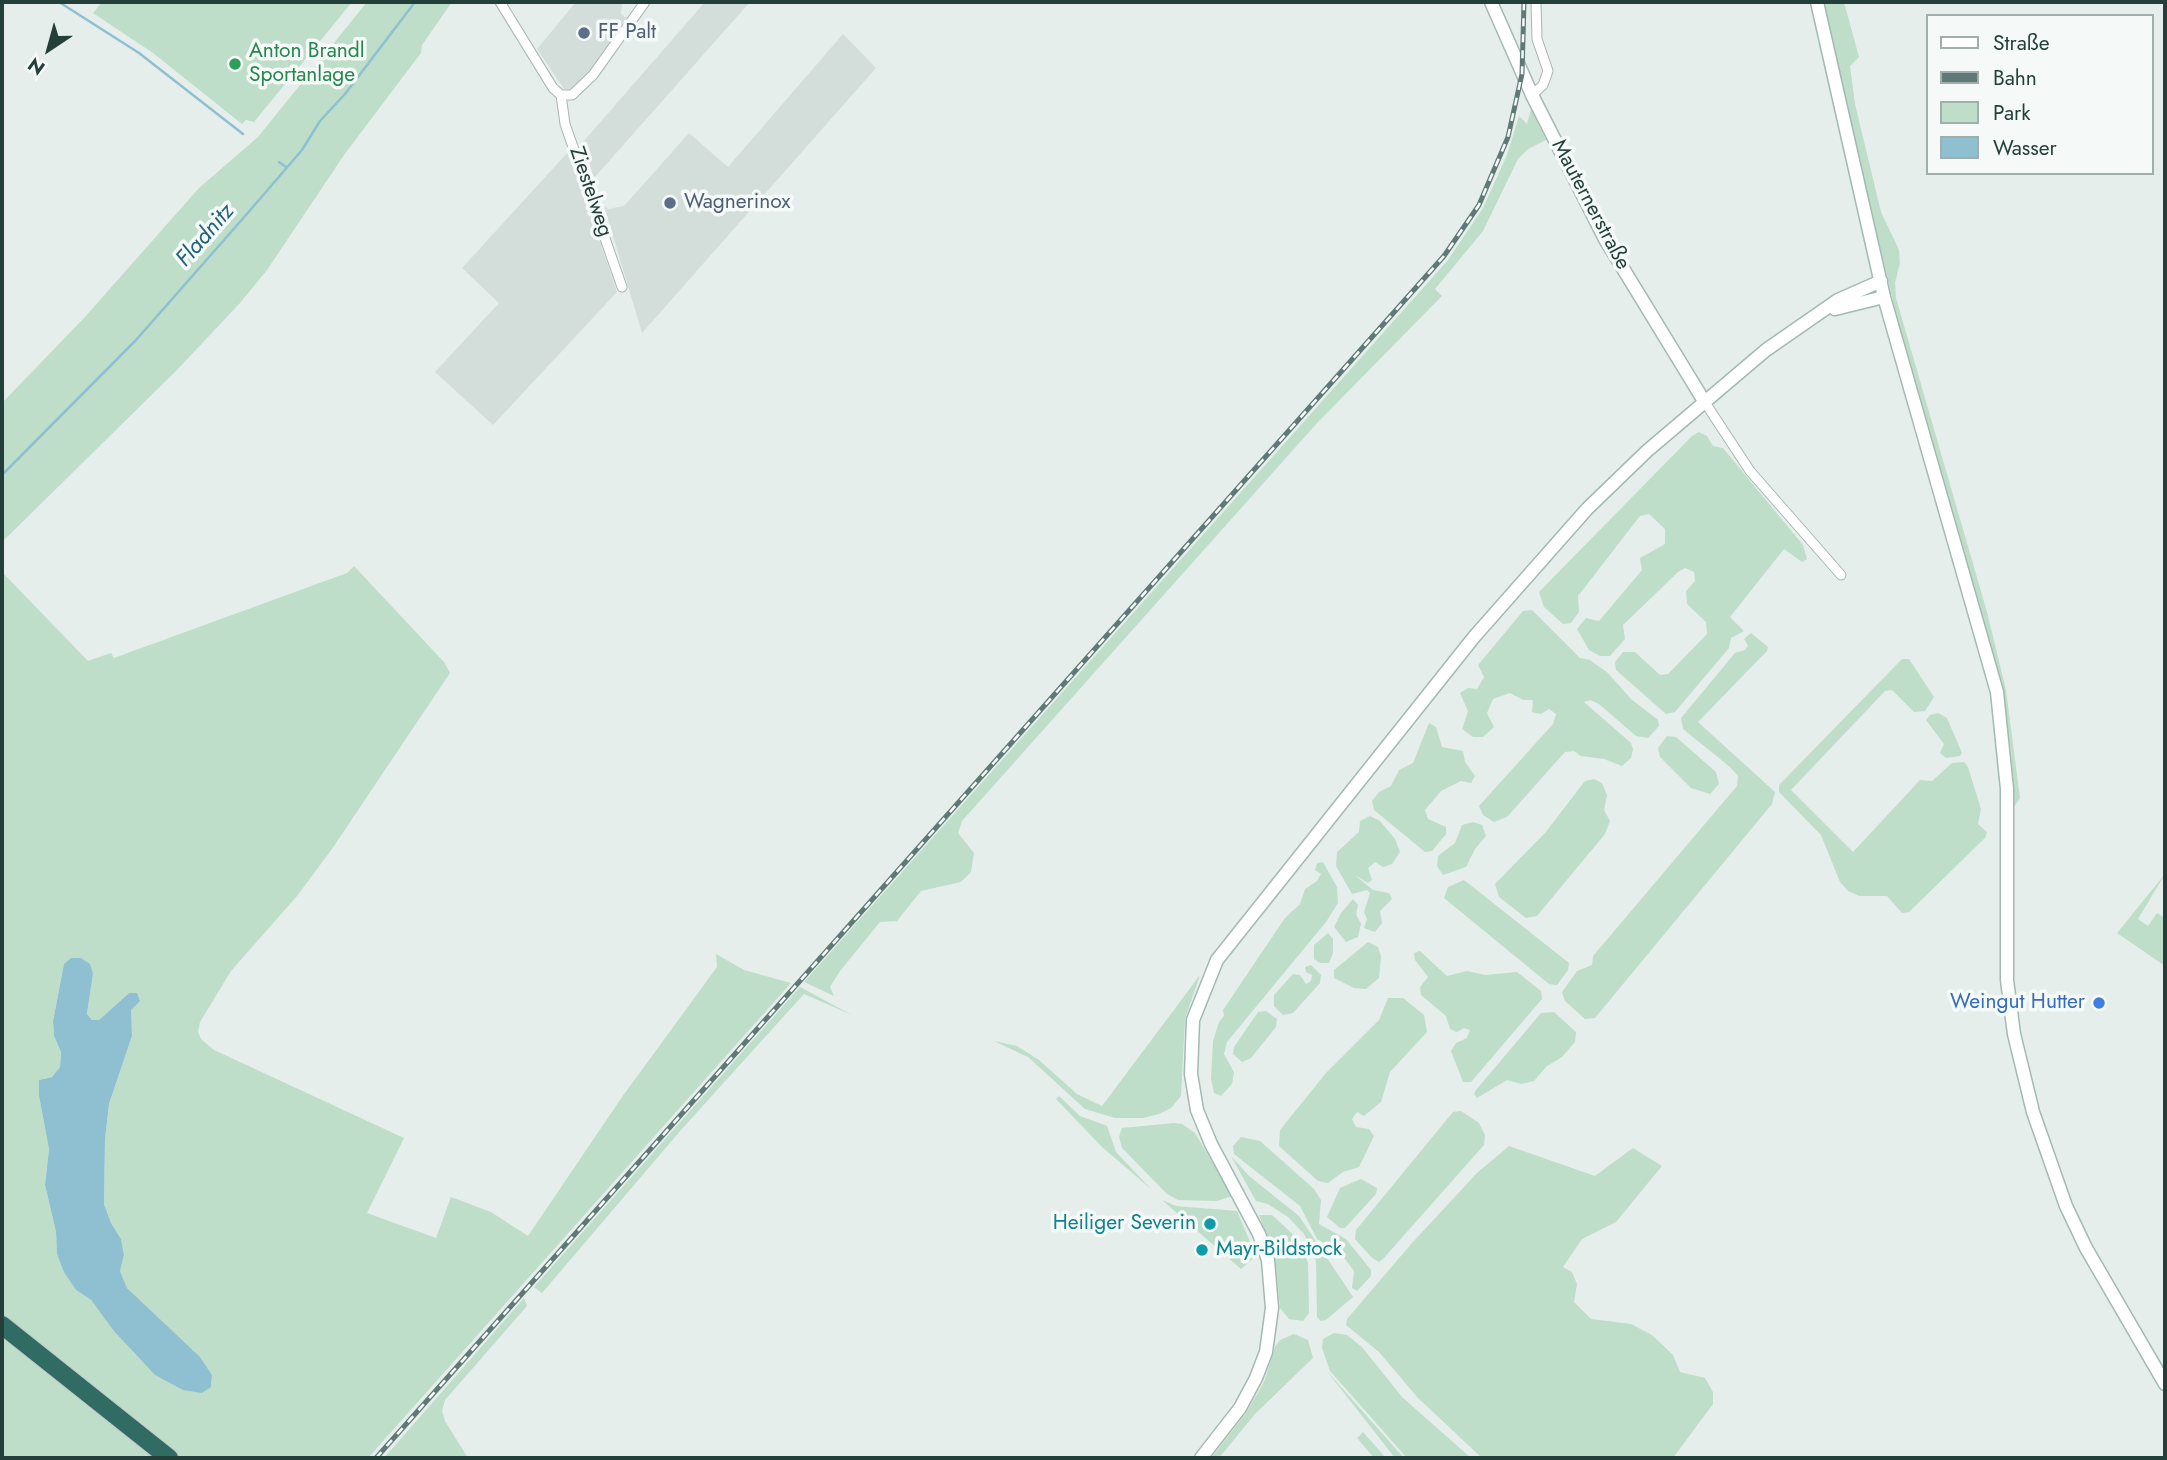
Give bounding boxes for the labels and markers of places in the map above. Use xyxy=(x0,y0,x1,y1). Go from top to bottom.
place label: FF Palt xyxy=(598,20,656,46)
marker: FF Palt xyxy=(576,25,592,41)
place label: Anton Brandl Sportanlage xyxy=(249,39,365,89)
marker: Anton Brandl Sportanlage xyxy=(227,56,243,72)
place label: Wagnerinox xyxy=(684,190,790,216)
marker: Wagnerinox xyxy=(662,195,678,211)
place label: Weingut Hutter xyxy=(1950,990,2085,1016)
marker: Weingut Hutter xyxy=(2091,995,2107,1011)
place label: Heiliger Severin xyxy=(1053,1211,1196,1237)
marker: Heiliger Severin xyxy=(1202,1216,1218,1232)
place label: Mayr-Bildstock xyxy=(1216,1237,1342,1263)
marker: Mayr-Bildstock xyxy=(1194,1242,1210,1258)

